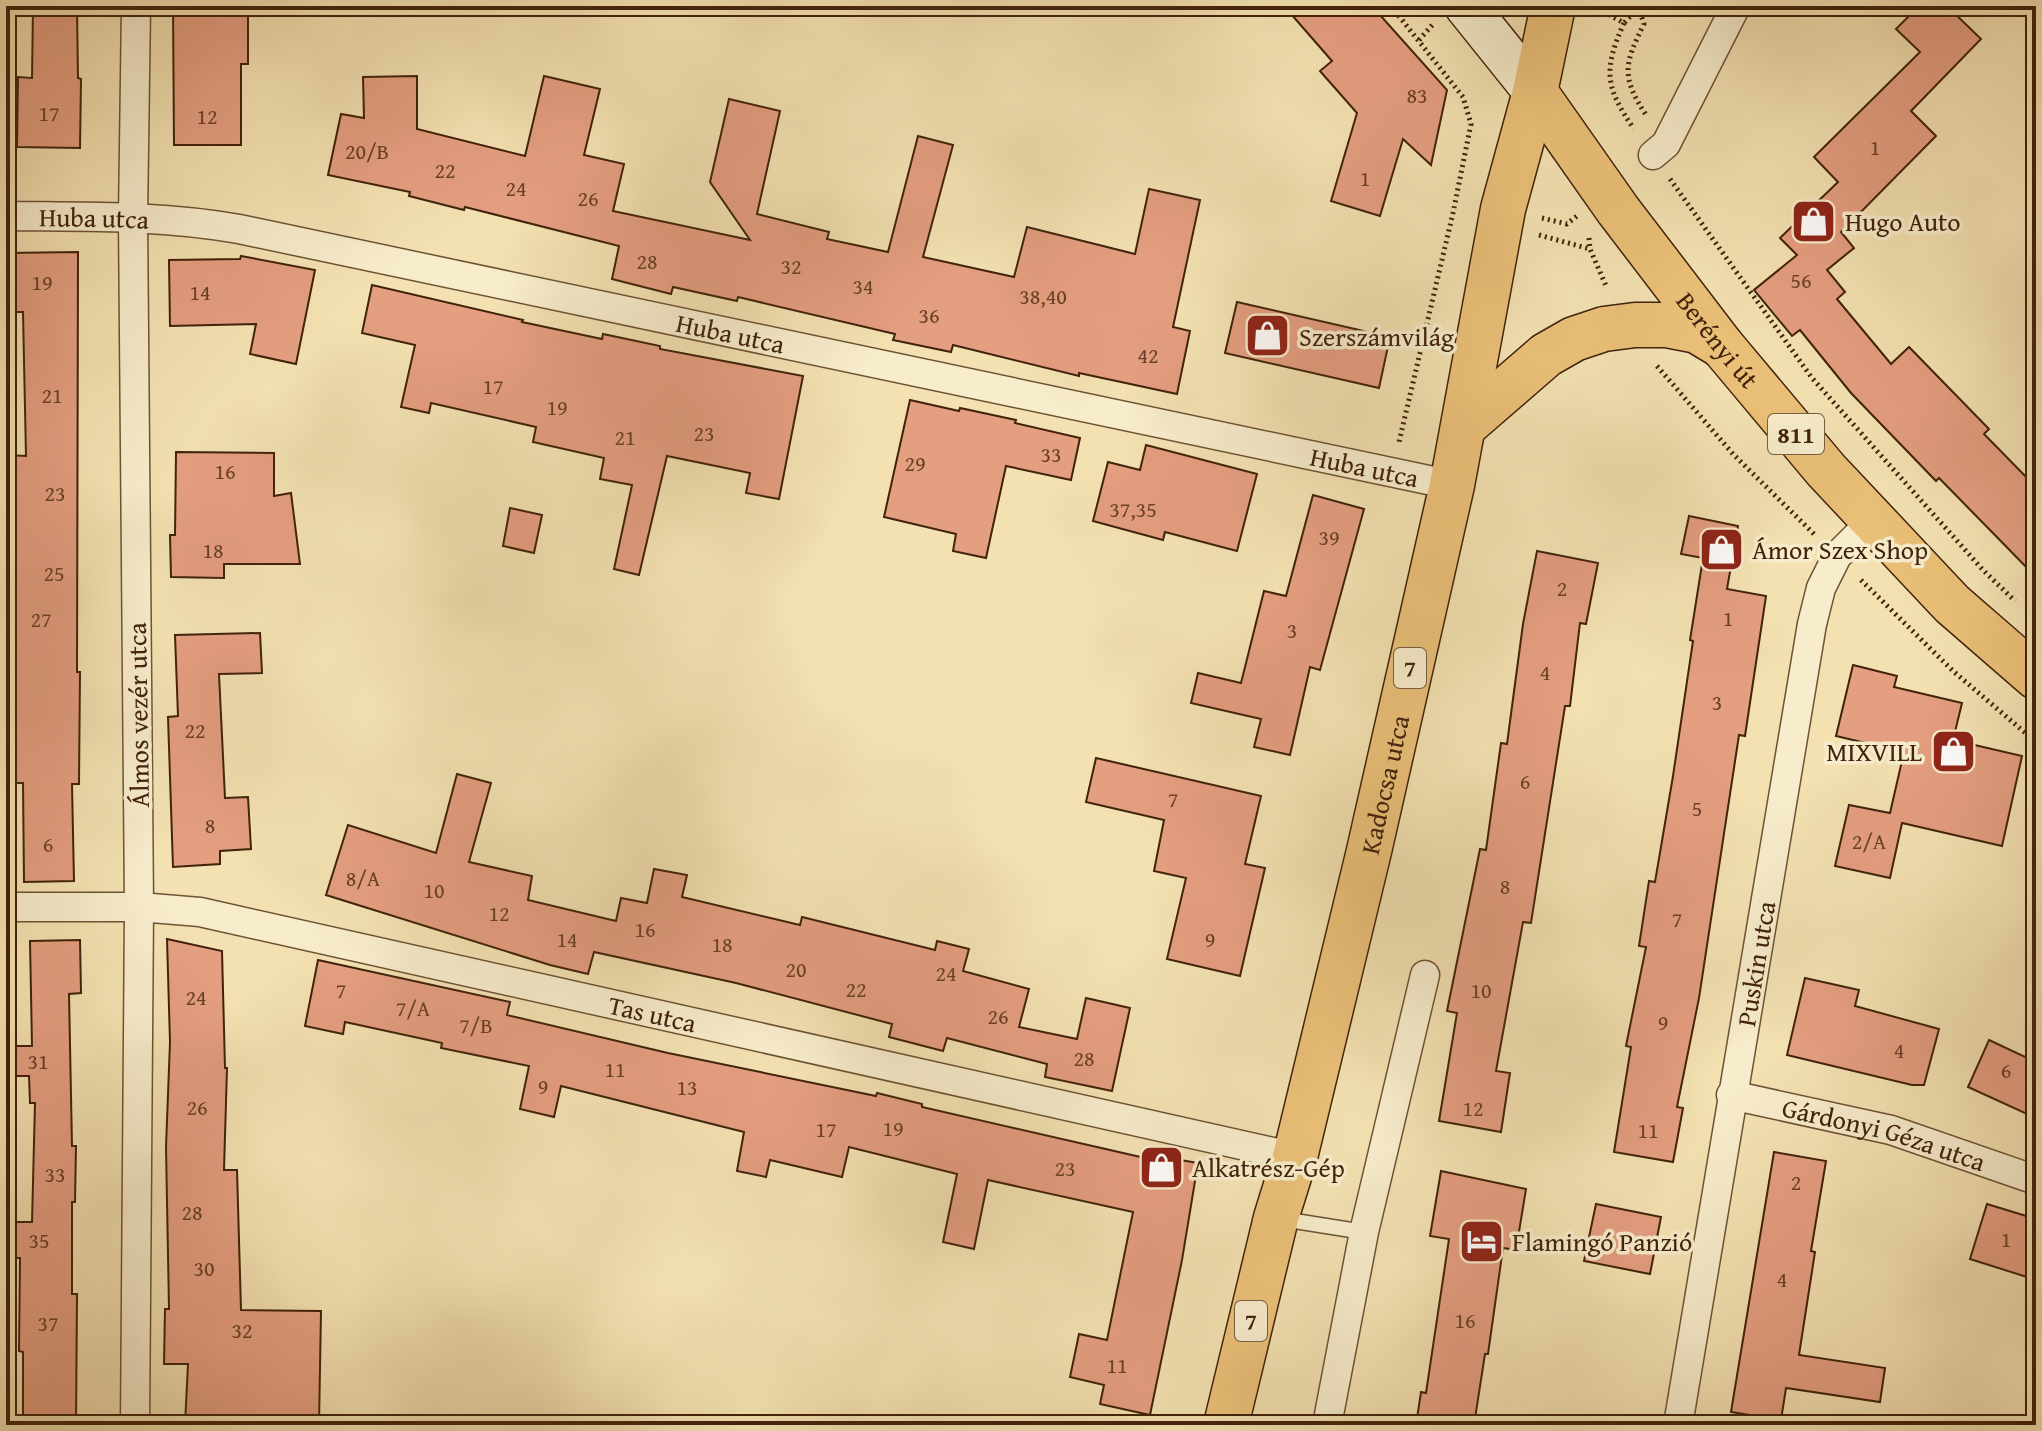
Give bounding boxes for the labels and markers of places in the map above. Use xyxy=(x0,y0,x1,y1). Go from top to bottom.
shop icon: Hugo Auto xyxy=(1790,197,1838,245)
place label: Hugo Auto xyxy=(1845,202,1961,241)
shop icon: Szerszámvilág xyxy=(1244,312,1292,360)
place label: Szerszámvilág xyxy=(1299,317,1454,356)
shop icon: Ámor Szex Shop xyxy=(1697,525,1745,573)
place label: Ámor Szex Shop xyxy=(1752,530,1928,569)
shop icon: MIXVILL xyxy=(1929,727,1977,775)
place label: MIXVILL xyxy=(1826,732,1922,771)
shop icon: Alkatrész-Gép xyxy=(1137,1143,1185,1191)
place label: Alkatrész-Gép xyxy=(1192,1148,1345,1187)
hotel icon: Flamingó Panzió xyxy=(1457,1217,1505,1265)
place label: Flamingó Panzió xyxy=(1512,1222,1692,1261)

